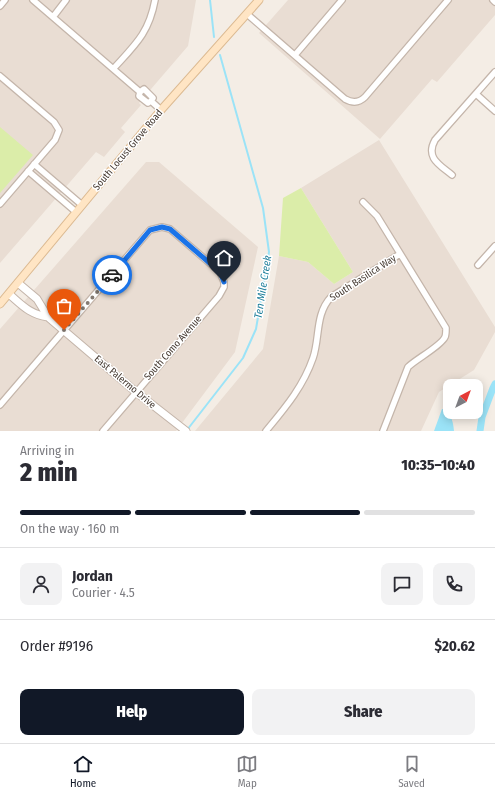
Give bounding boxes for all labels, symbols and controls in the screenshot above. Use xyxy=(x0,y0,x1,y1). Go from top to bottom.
street label: South Locust Grove Road xyxy=(91,107,165,193)
pin xyxy=(207,241,241,282)
icon: home xyxy=(213,247,235,269)
street label: South Basilica Way xyxy=(328,252,399,304)
water label: Ten Mile Creek xyxy=(252,254,274,320)
courier xyxy=(92,255,132,295)
icon: car xyxy=(101,264,123,286)
pin xyxy=(47,289,81,330)
icon: bag xyxy=(53,295,75,317)
street label: South Como Avenue xyxy=(142,313,204,383)
street label: East Palermo Drive xyxy=(92,353,158,411)
north arrow xyxy=(443,379,483,419)
map controls xyxy=(443,379,483,419)
text: Arriving in xyxy=(20,443,74,458)
text: 10:35–10:40 xyxy=(401,456,475,474)
text: 2 min xyxy=(20,457,78,488)
text: On the way · 160 m xyxy=(20,521,119,536)
button: person xyxy=(20,563,62,605)
button: chat xyxy=(381,563,423,605)
button: phone xyxy=(433,563,475,605)
text: Jordan xyxy=(72,567,113,585)
text: Courier · 4.5 xyxy=(72,585,135,600)
text: Order #9196 xyxy=(20,637,93,655)
text: $20.62 xyxy=(435,637,475,655)
button: Help xyxy=(20,689,244,735)
button: Share xyxy=(252,689,475,735)
tab: Home xyxy=(70,753,96,790)
tab: Map xyxy=(236,753,258,790)
tab: Saved xyxy=(398,753,425,790)

